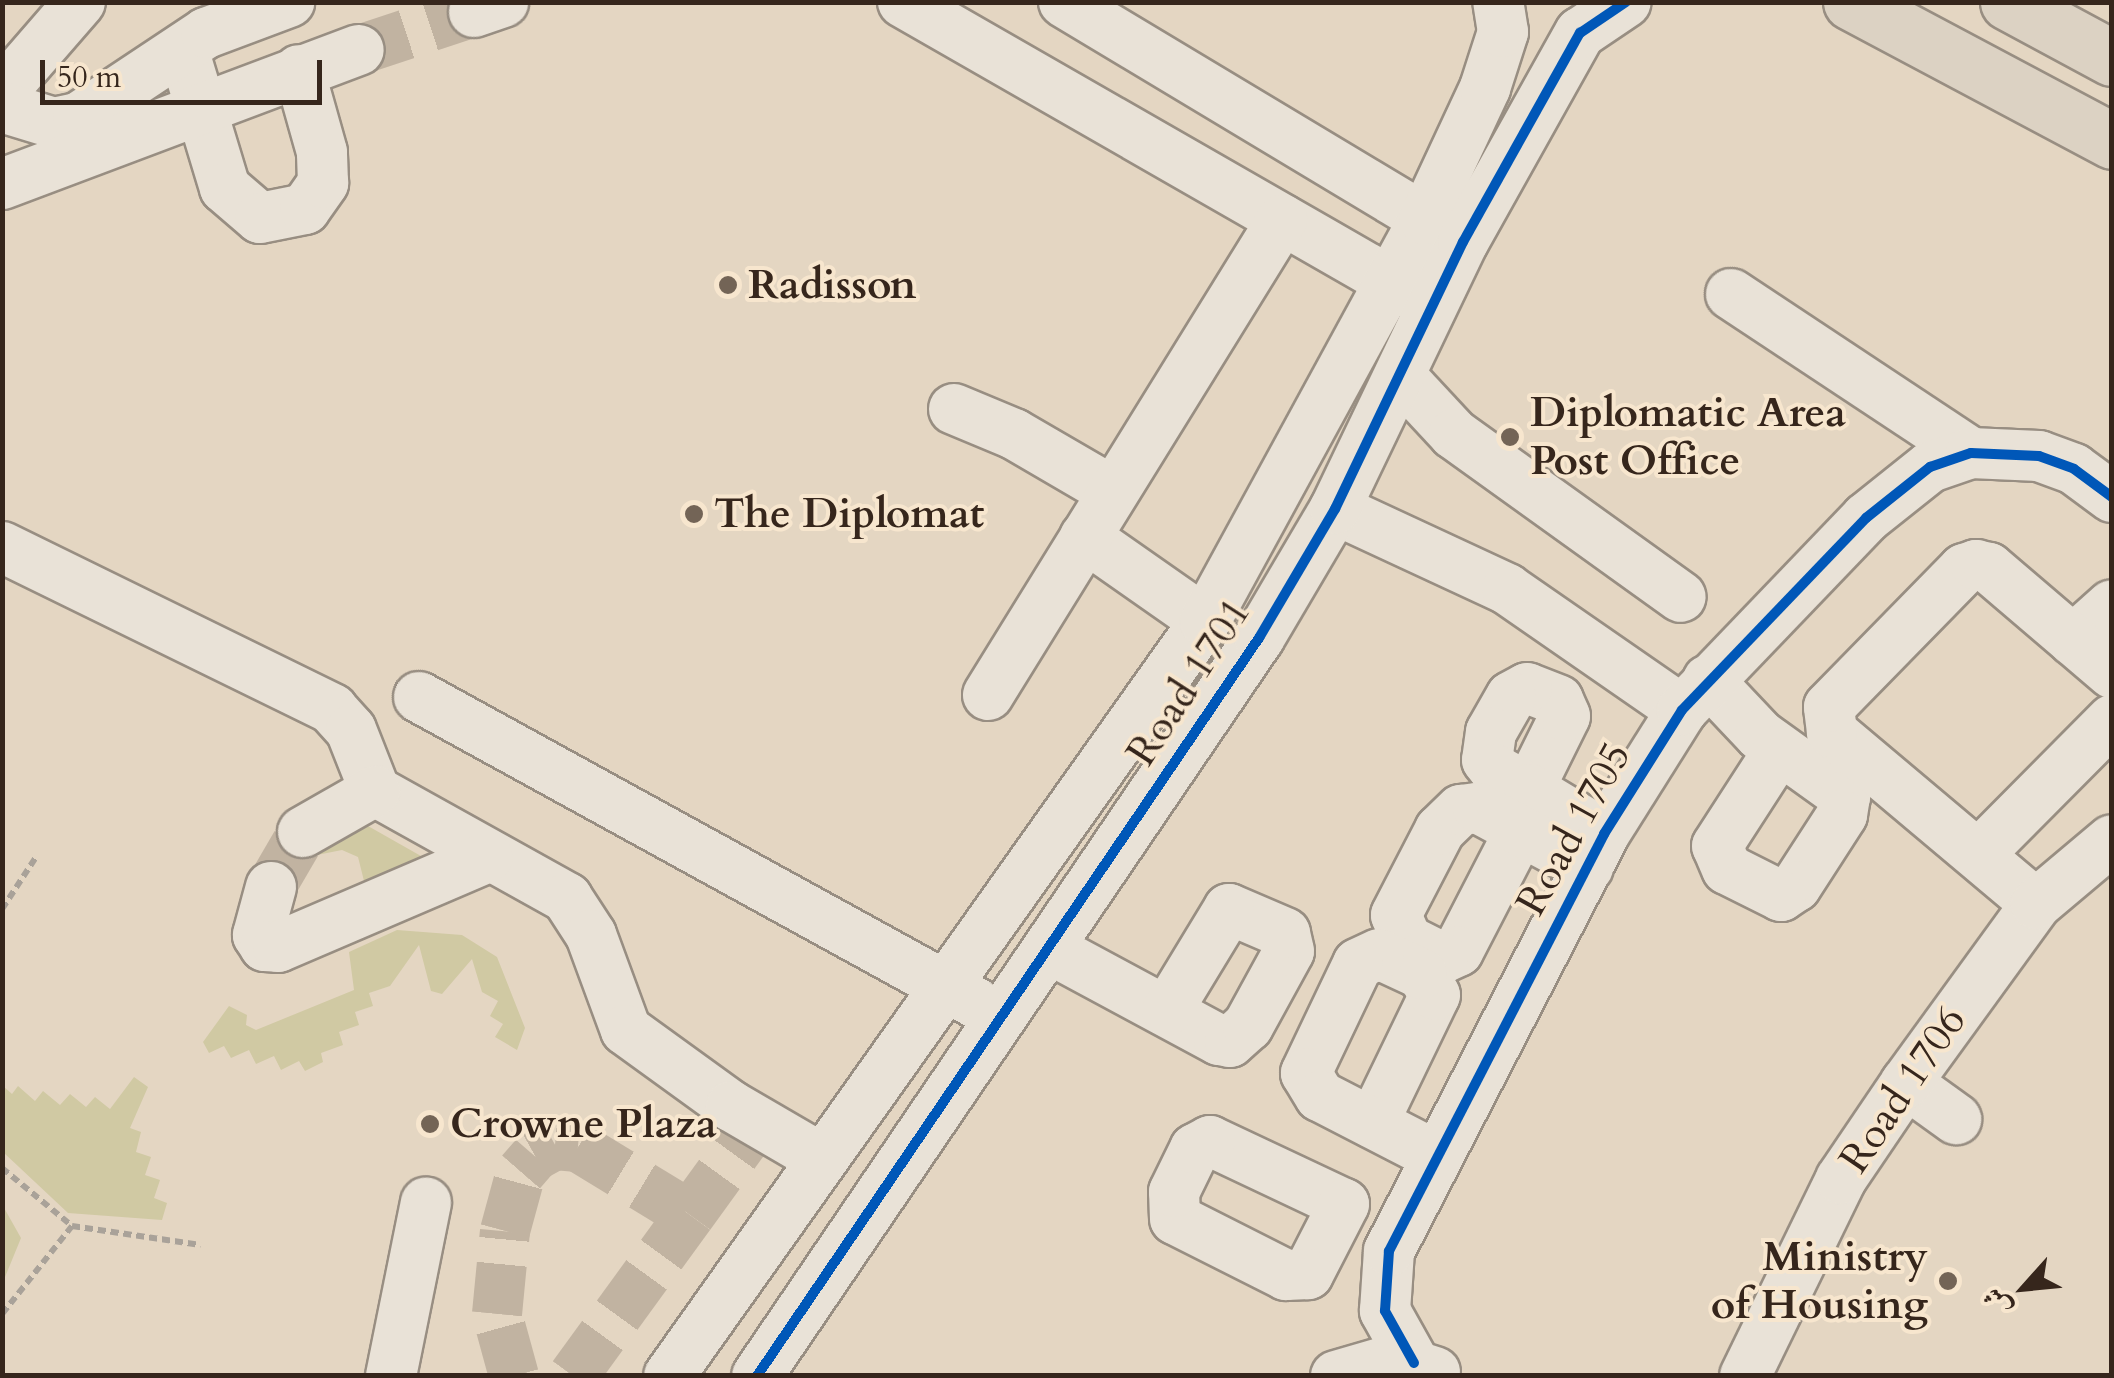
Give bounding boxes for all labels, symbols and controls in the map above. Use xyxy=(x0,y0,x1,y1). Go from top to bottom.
scale bar xyxy=(45,40,328,102)
text: 50 m xyxy=(57,57,121,98)
place label: Radisson xyxy=(748,260,917,310)
marker: Radisson xyxy=(717,274,739,296)
place label: Diplomatic Area Post Office xyxy=(1530,388,1846,486)
marker: Diplomatic Area Post Office xyxy=(1499,426,1521,448)
place label: The Diplomat xyxy=(714,489,984,539)
marker: The Diplomat xyxy=(683,503,705,525)
street label: Road 1701 xyxy=(1116,589,1262,775)
street label: Road 1705 xyxy=(1506,734,1642,924)
street label: Road 1706 xyxy=(1829,997,1977,1183)
place label: Crowne Plaza xyxy=(450,1099,717,1149)
marker: Crowne Plaza xyxy=(419,1113,441,1135)
place label: Ministry of Housing xyxy=(1711,1232,1928,1330)
north arrow xyxy=(1974,1238,2074,1338)
marker: Ministry of Housing xyxy=(1937,1270,1959,1292)
text: ش xyxy=(1974,1281,2021,1323)

